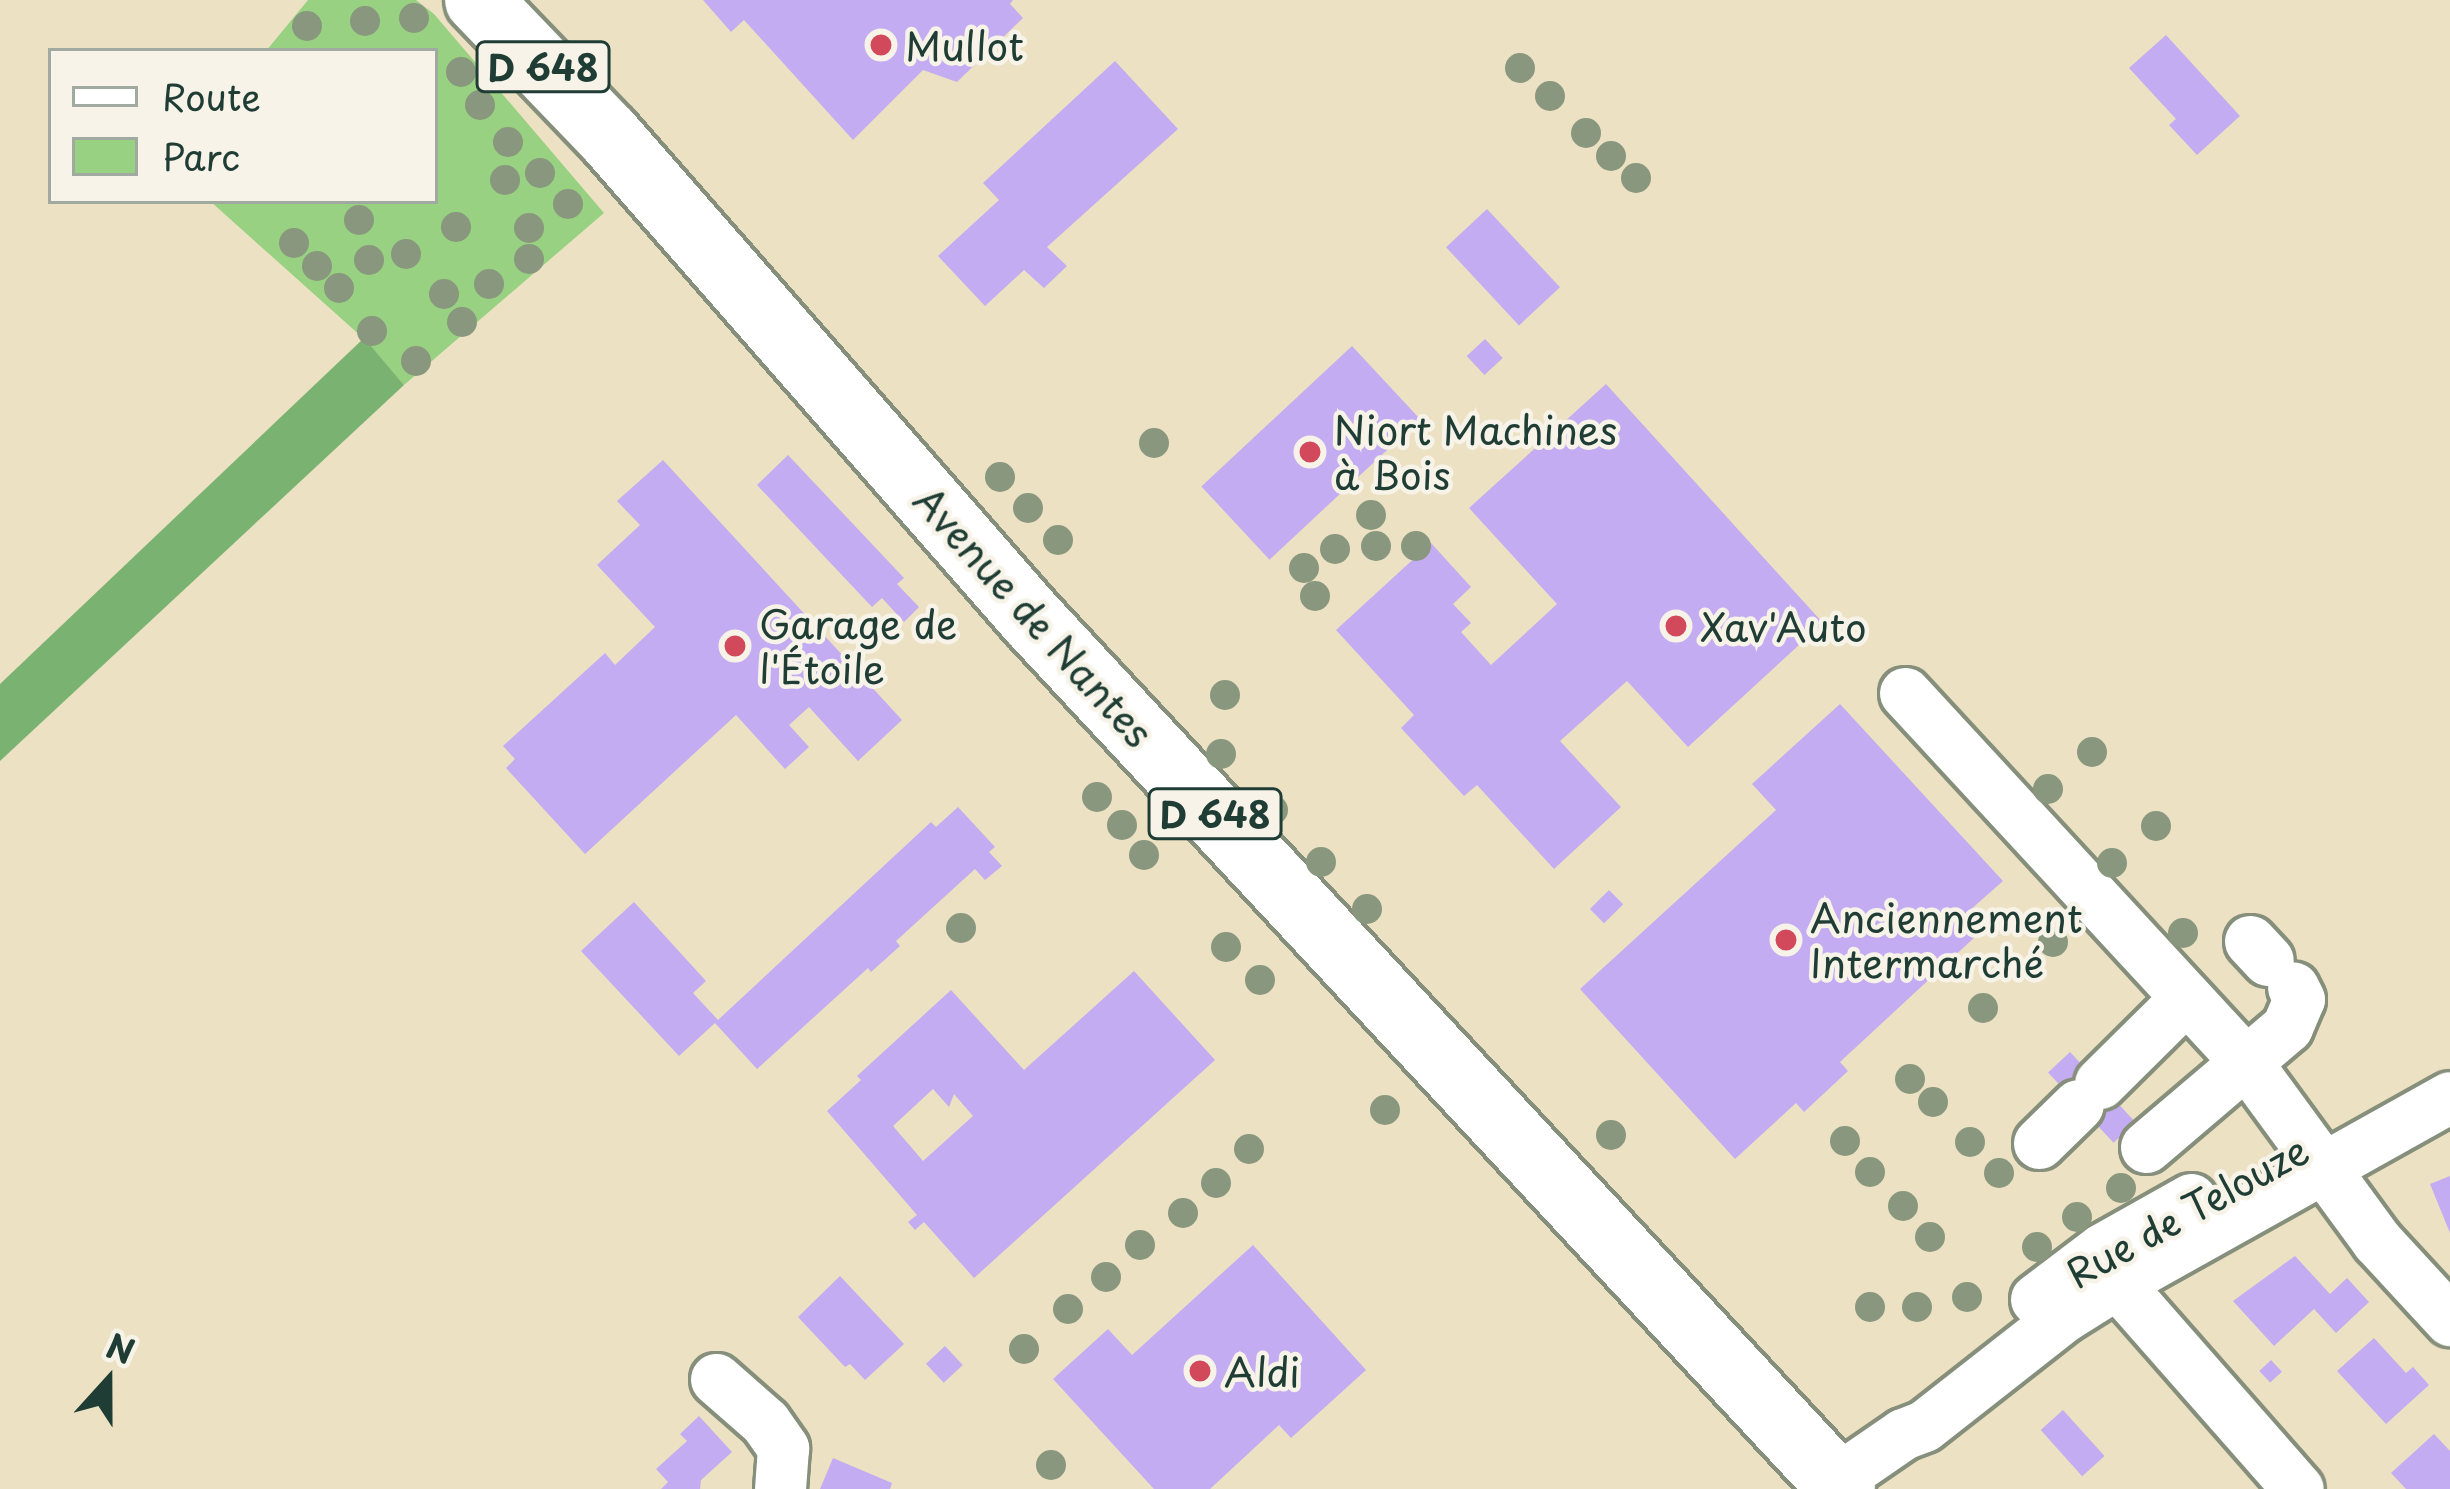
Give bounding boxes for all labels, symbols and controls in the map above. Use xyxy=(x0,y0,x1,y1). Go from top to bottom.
place label: Mullot xyxy=(905,22,1024,68)
marker: Mullot xyxy=(868,32,894,58)
road number: D 648 xyxy=(474,37,612,97)
legend xyxy=(48,48,438,204)
text: Route xyxy=(162,69,261,123)
text: Parc xyxy=(162,129,240,183)
place label: Niort Machines à Bois xyxy=(1334,407,1619,498)
marker: Niort Machines à Bois xyxy=(1297,439,1323,465)
street label: Avenue de Nantes xyxy=(905,476,1163,756)
place label: Garage de l'Étoile xyxy=(759,601,956,692)
place label: Xav'Auto xyxy=(1700,603,1867,649)
marker: Xav'Auto xyxy=(1663,613,1689,639)
marker: Garage de l'Étoile xyxy=(722,633,748,659)
road number: D 648 xyxy=(1146,784,1284,844)
place label: Anciennement Intermarché xyxy=(1810,895,2083,986)
marker: Anciennement Intermarché xyxy=(1773,927,1799,953)
street label: Rue de Telouze xyxy=(2054,1123,2320,1299)
text: N xyxy=(100,1319,142,1375)
north arrow xyxy=(48,1321,168,1441)
place label: Aldi xyxy=(1224,1348,1300,1394)
marker: Aldi xyxy=(1187,1358,1213,1384)

